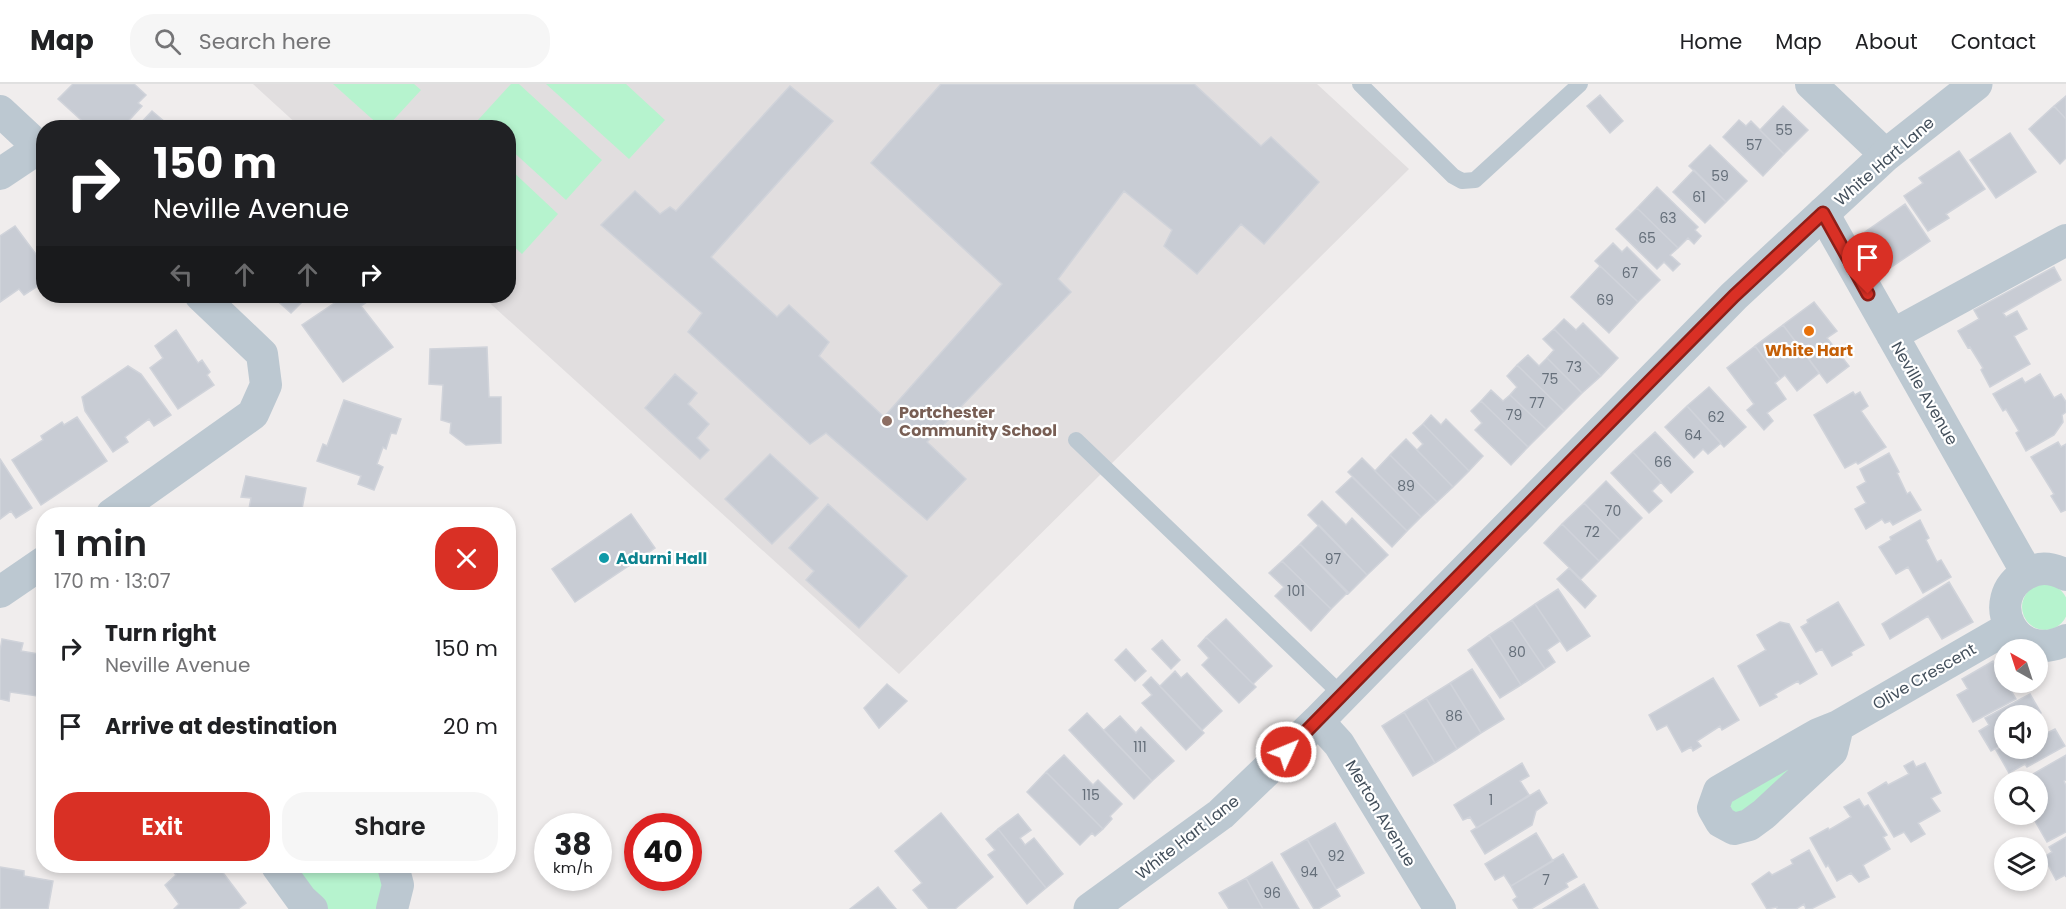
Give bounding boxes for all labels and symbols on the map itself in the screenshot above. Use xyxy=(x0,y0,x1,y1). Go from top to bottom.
street label: White Hart Lane xyxy=(1829,111,1939,211)
house number: 55 xyxy=(1775,120,1793,140)
house number: 57 xyxy=(1746,135,1763,155)
house number: 59 xyxy=(1711,166,1729,186)
house number: 61 xyxy=(1692,187,1706,207)
house number: 63 xyxy=(1659,208,1677,228)
house number: 65 xyxy=(1638,228,1656,248)
pin xyxy=(1842,232,1893,294)
house number: 67 xyxy=(1622,263,1639,283)
house number: 69 xyxy=(1596,290,1614,310)
marker: White Hart xyxy=(1802,324,1816,338)
street label: Neville Avenue xyxy=(1886,337,1964,449)
place label: White Hart xyxy=(1765,339,1853,362)
house number: 73 xyxy=(1566,357,1582,377)
house number: 75 xyxy=(1542,369,1558,389)
house number: 77 xyxy=(1529,393,1545,413)
place label: Portchester Community School xyxy=(899,401,1057,442)
house number: 79 xyxy=(1506,405,1522,425)
house number: 62 xyxy=(1708,407,1724,427)
marker: Portchester Community School xyxy=(880,414,894,428)
house number: 64 xyxy=(1684,425,1702,445)
house number: 66 xyxy=(1654,452,1672,472)
house number: 89 xyxy=(1397,476,1415,496)
house number: 70 xyxy=(1605,501,1621,521)
house number: 72 xyxy=(1584,522,1600,542)
place label: Adurni Hall xyxy=(616,547,707,570)
house number: 97 xyxy=(1325,549,1342,569)
marker: Adurni Hall xyxy=(597,551,611,565)
house number: 101 xyxy=(1287,581,1305,601)
street label: Olive Crescent xyxy=(1868,637,1980,715)
north arrow xyxy=(1994,639,2048,693)
house number: 80 xyxy=(1508,642,1526,662)
house number: 86 xyxy=(1445,706,1463,726)
position arrow xyxy=(1254,720,1318,784)
house number: 111 xyxy=(1133,737,1147,757)
street label: Merton Avenue xyxy=(1340,756,1421,871)
house number: 115 xyxy=(1082,785,1100,805)
street label: White Hart Lane xyxy=(1131,790,1244,885)
house number: 1 xyxy=(1489,790,1493,810)
speed limit sign: 40 xyxy=(624,813,702,891)
house number: 92 xyxy=(1328,846,1344,866)
house number: 94 xyxy=(1300,862,1318,882)
house number: 7 xyxy=(1542,870,1550,890)
house number: 96 xyxy=(1263,883,1281,903)

